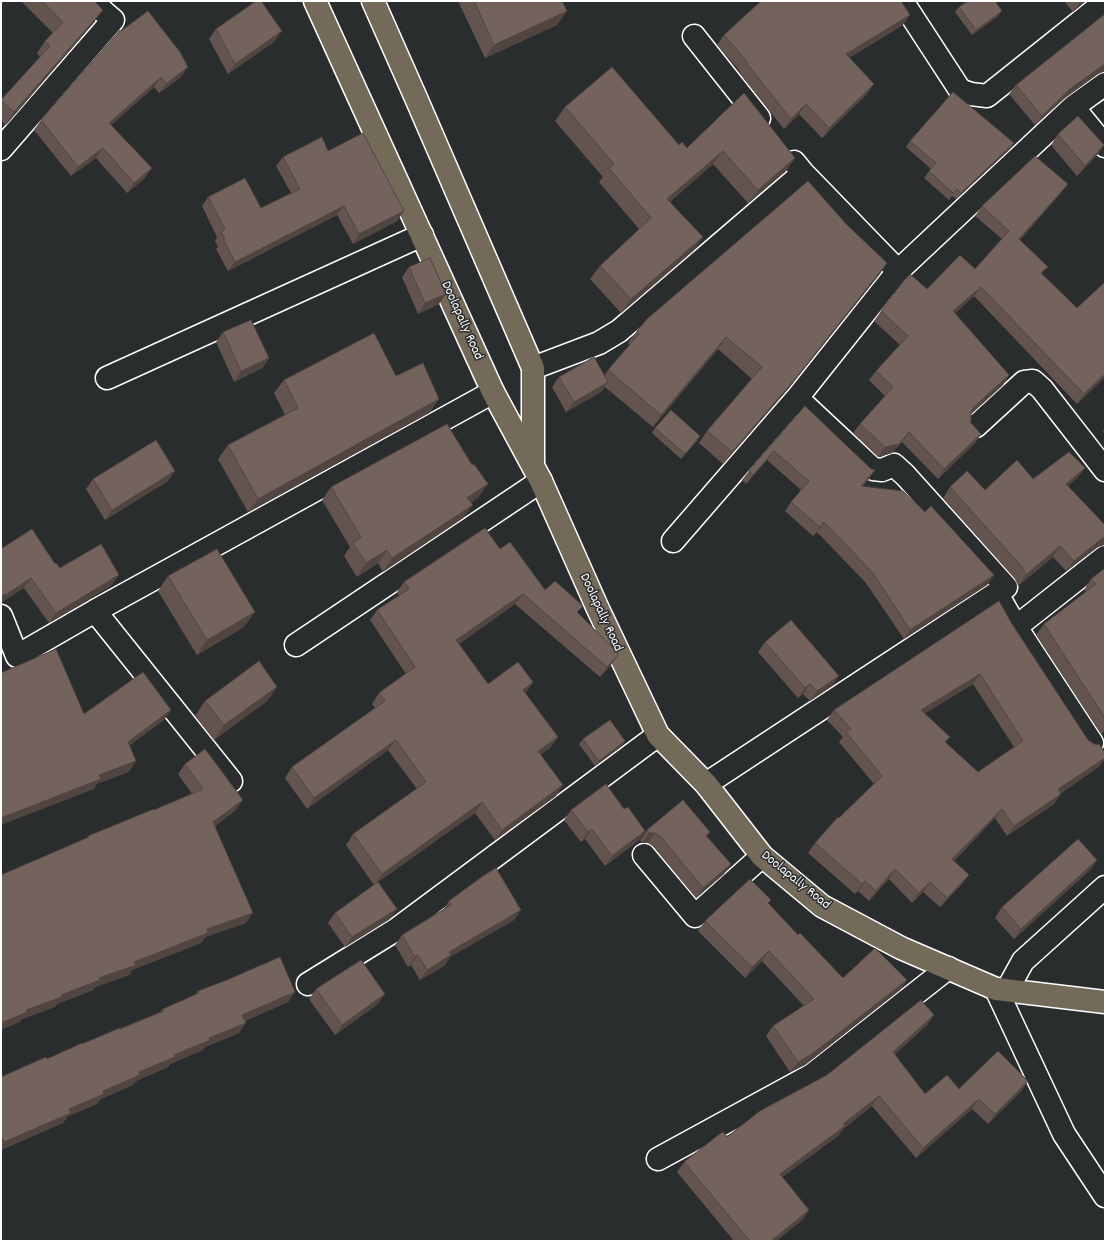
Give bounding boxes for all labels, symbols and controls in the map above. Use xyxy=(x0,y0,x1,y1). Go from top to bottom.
street label: Doolapally Road xyxy=(436,279,486,363)
street label: Doolapally Road xyxy=(575,571,625,655)
street label: Doolapally Road xyxy=(757,848,833,914)

